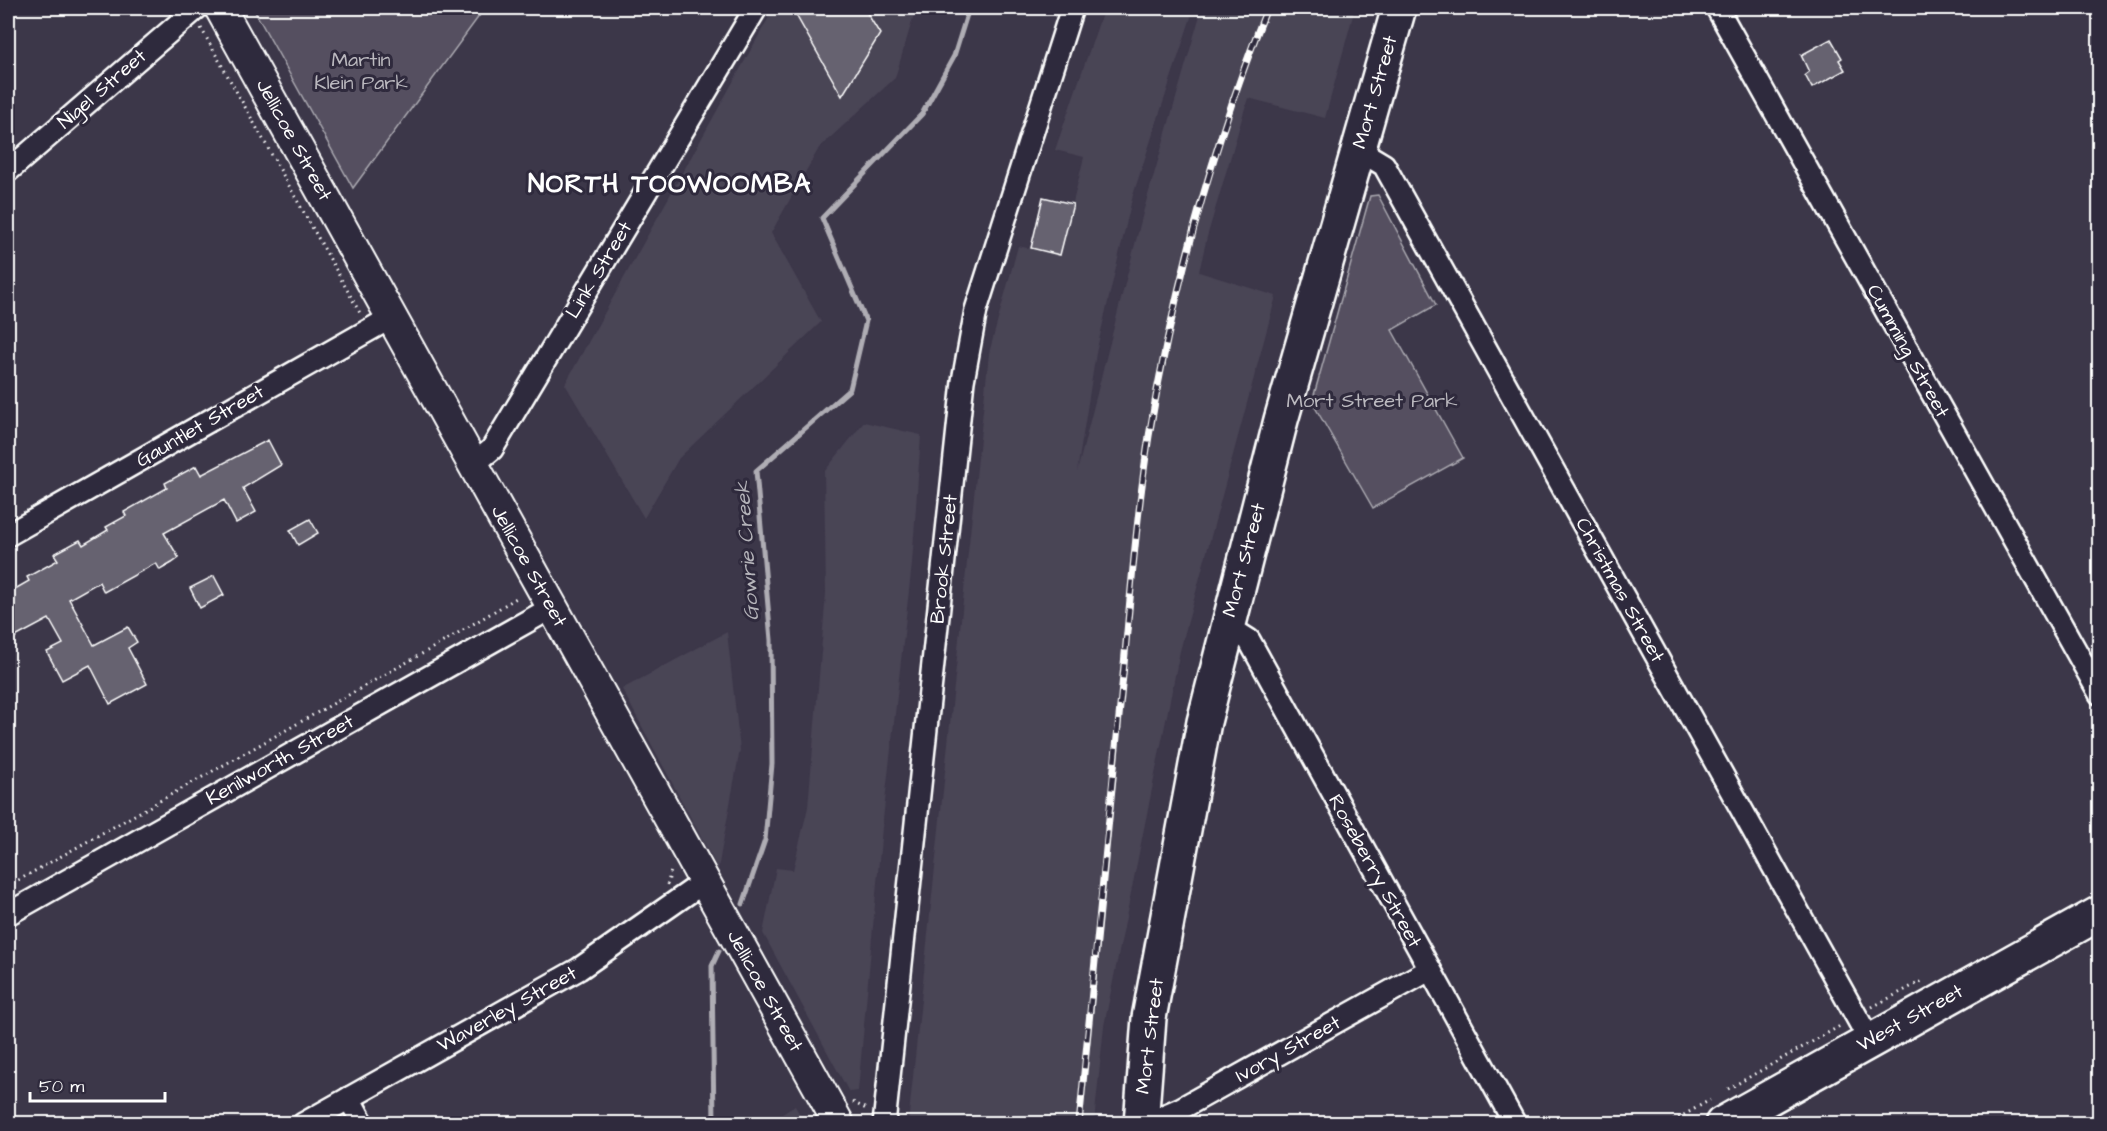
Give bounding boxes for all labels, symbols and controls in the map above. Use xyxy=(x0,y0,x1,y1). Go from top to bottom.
street label: Mort Street xyxy=(1345,32,1405,152)
street label: Nigel Street xyxy=(51,42,153,136)
park label: Martin Klein Park xyxy=(314,46,408,97)
street label: Jellicoe Street xyxy=(249,74,339,206)
district label: NORTH TOOWOOMBA xyxy=(528,166,812,202)
street label: Link Street xyxy=(559,216,639,324)
street label: Cumming Street xyxy=(1859,279,1956,423)
street label: Gauntlet Street xyxy=(131,378,269,474)
park label: Mort Street Park xyxy=(1287,387,1457,415)
water label: Gowrie Creek xyxy=(728,479,766,622)
street label: Brook Street xyxy=(923,493,965,625)
street label: Jellicoe Street xyxy=(484,500,574,632)
street label: Mort Street xyxy=(1215,500,1273,620)
street label: Christmas Street xyxy=(1569,512,1671,668)
street label: Kenilworth Street xyxy=(201,708,359,812)
street label: Roseberry Street xyxy=(1320,789,1429,953)
street label: Jellicoe Street xyxy=(720,925,810,1057)
street label: Waverley Street xyxy=(432,959,582,1060)
street label: Mort Street xyxy=(1129,976,1171,1096)
street label: West Street xyxy=(1852,977,1968,1059)
street label: Ivory Street xyxy=(1230,1009,1346,1090)
scale bar xyxy=(30,1065,165,1103)
text: 50 m xyxy=(39,1074,84,1099)

